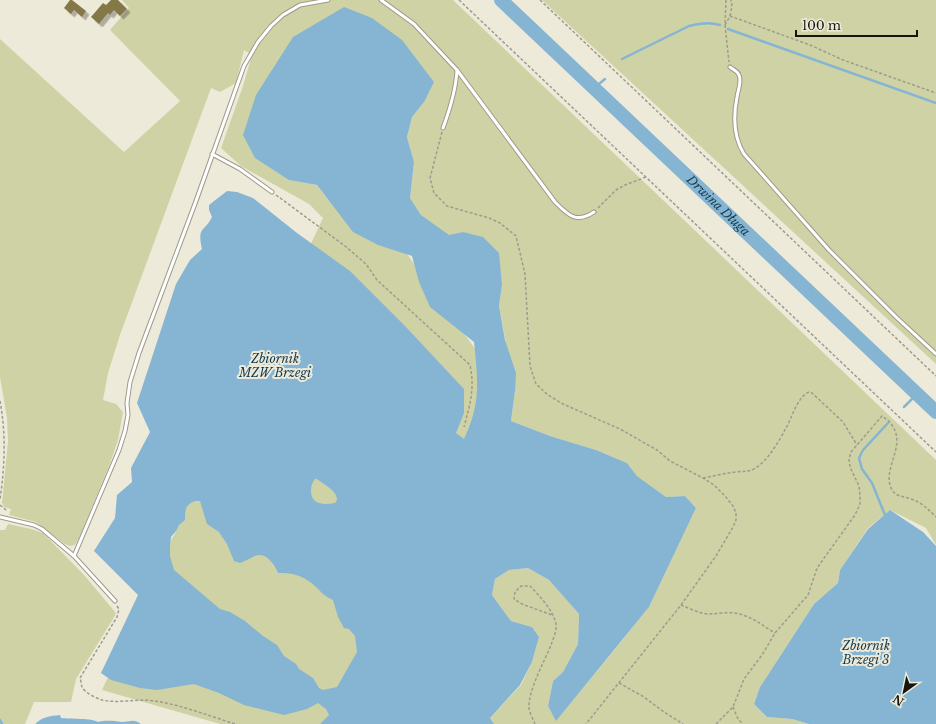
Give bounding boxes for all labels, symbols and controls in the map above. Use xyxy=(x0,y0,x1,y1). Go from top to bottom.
scale bar xyxy=(796,12,917,38)
text: 100 m xyxy=(802,18,841,33)
water label: Drwina Długa xyxy=(683,171,753,239)
water label: Zbiornik MZW Brzegi xyxy=(238,351,312,380)
water label: Zbiornik Brzegi 3 xyxy=(841,638,890,667)
north arrow xyxy=(884,672,924,712)
text: N xyxy=(890,691,907,709)

